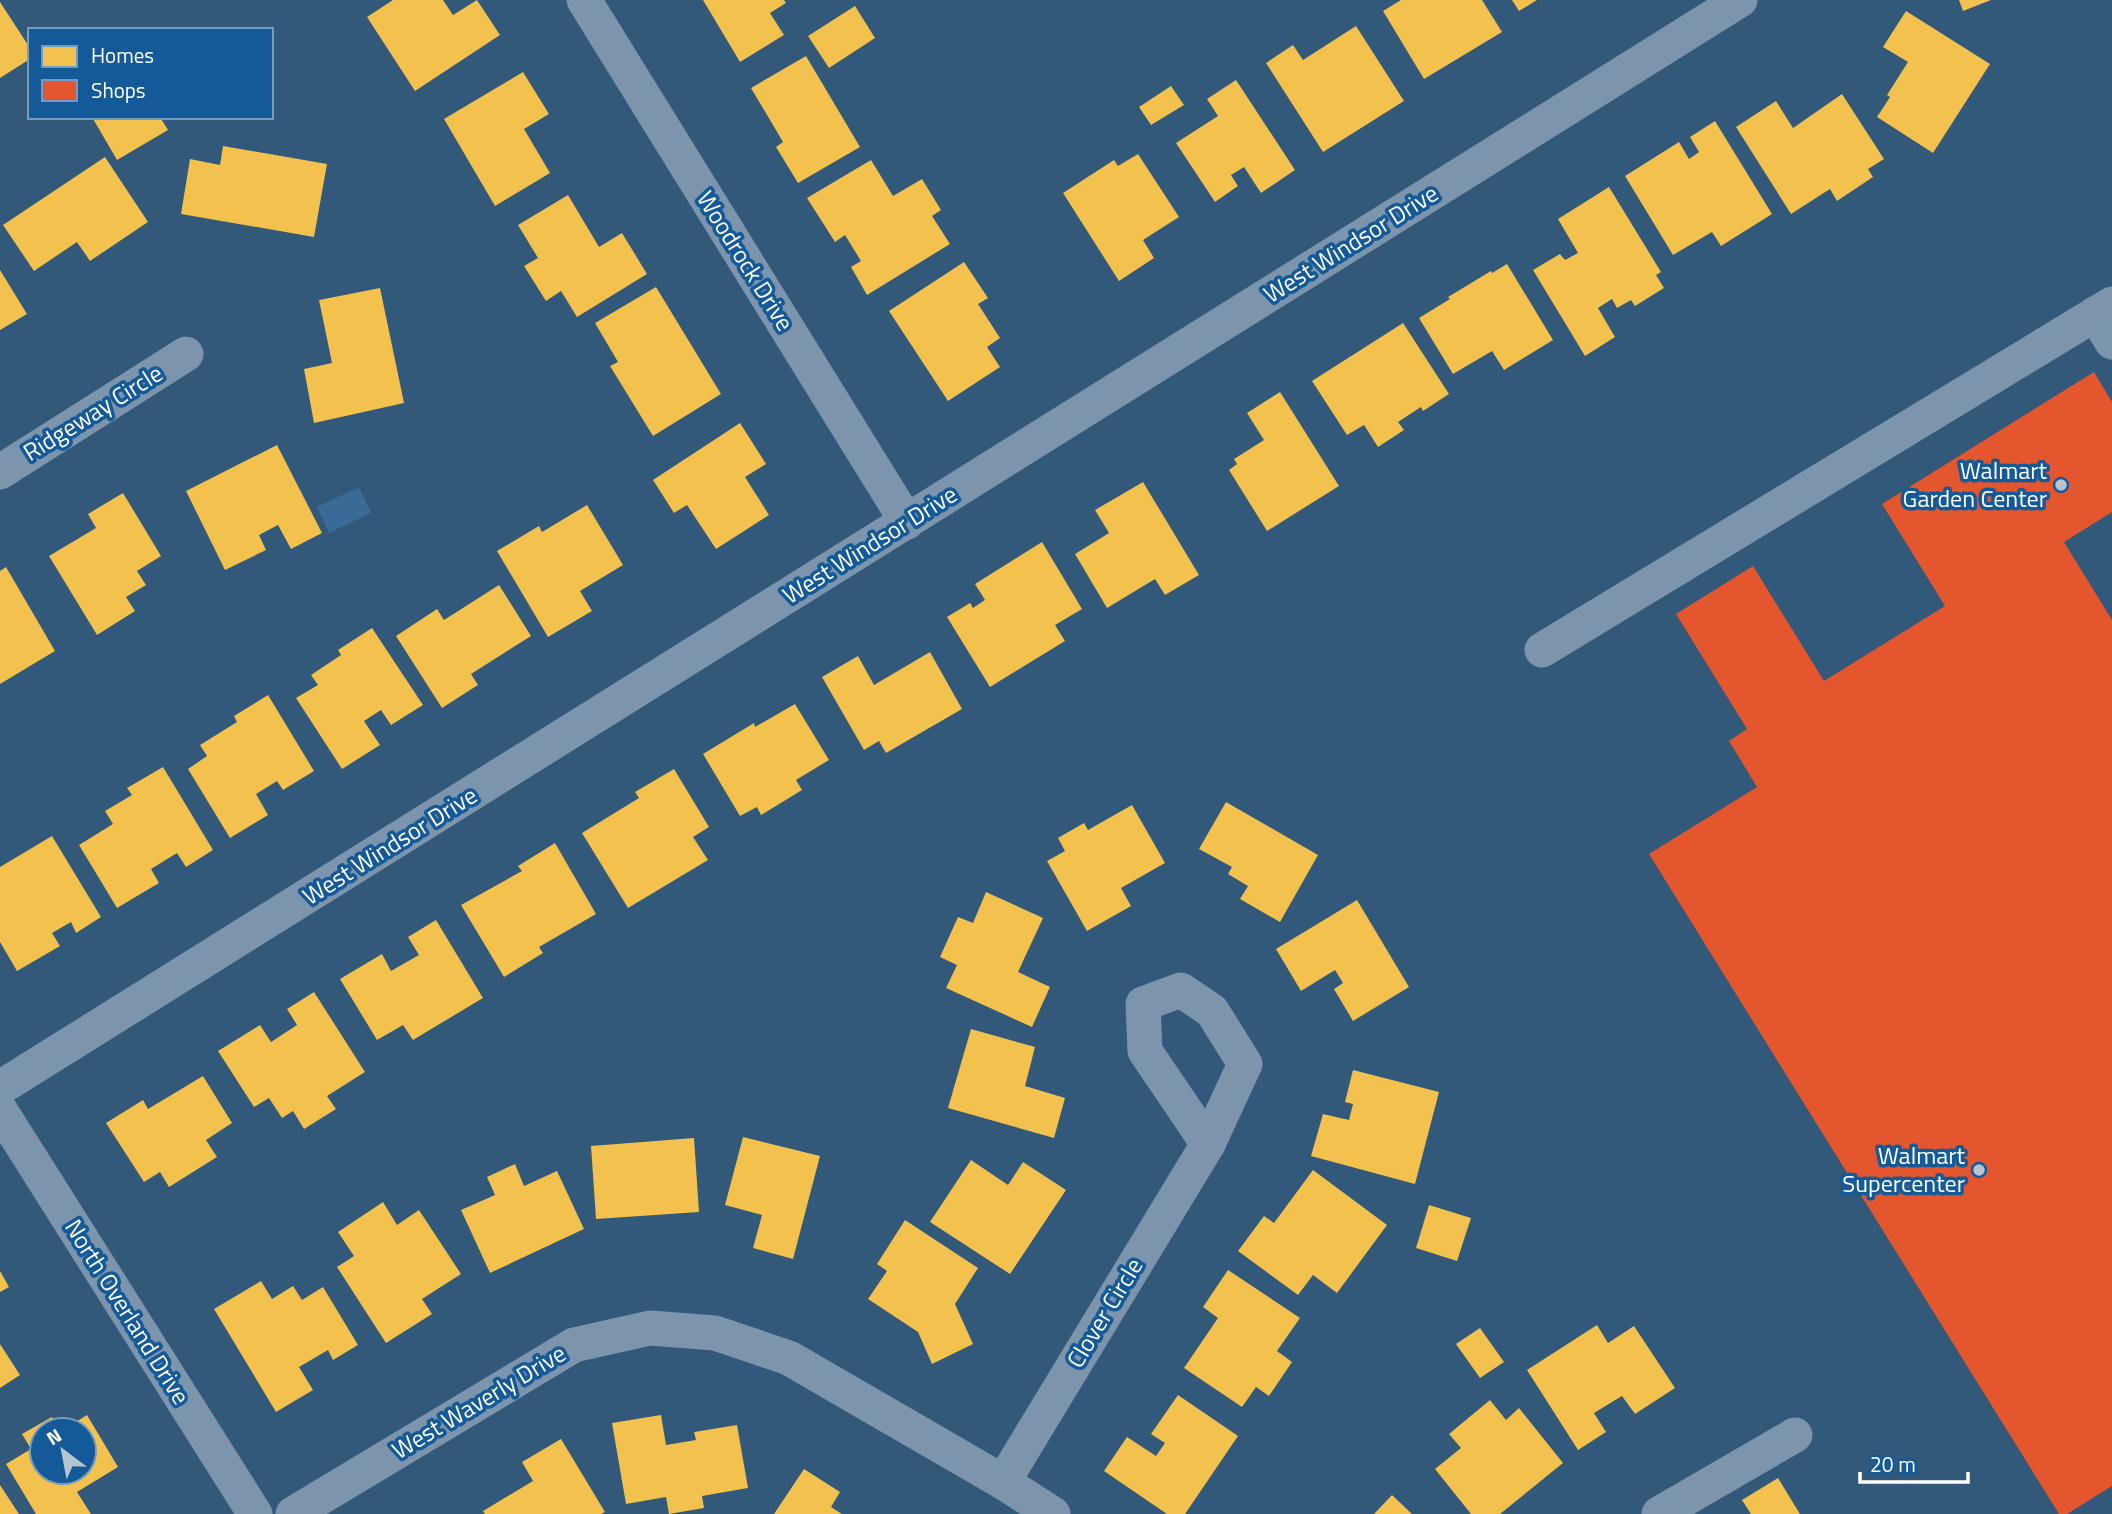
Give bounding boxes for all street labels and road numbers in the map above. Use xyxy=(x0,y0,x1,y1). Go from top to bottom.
street label: West Windsor Drive xyxy=(1256,175,1445,311)
street label: Woodrock Drive xyxy=(688,183,803,338)
street label: Ridgeway Circle xyxy=(16,355,169,469)
street label: West Windsor Drive xyxy=(775,476,964,612)
street label: West Windsor Drive xyxy=(295,777,484,913)
street label: North Overland Drive xyxy=(56,1212,199,1411)
street label: Clover Circle xyxy=(1057,1251,1151,1374)
street label: West Waverly Drive xyxy=(385,1335,572,1467)

